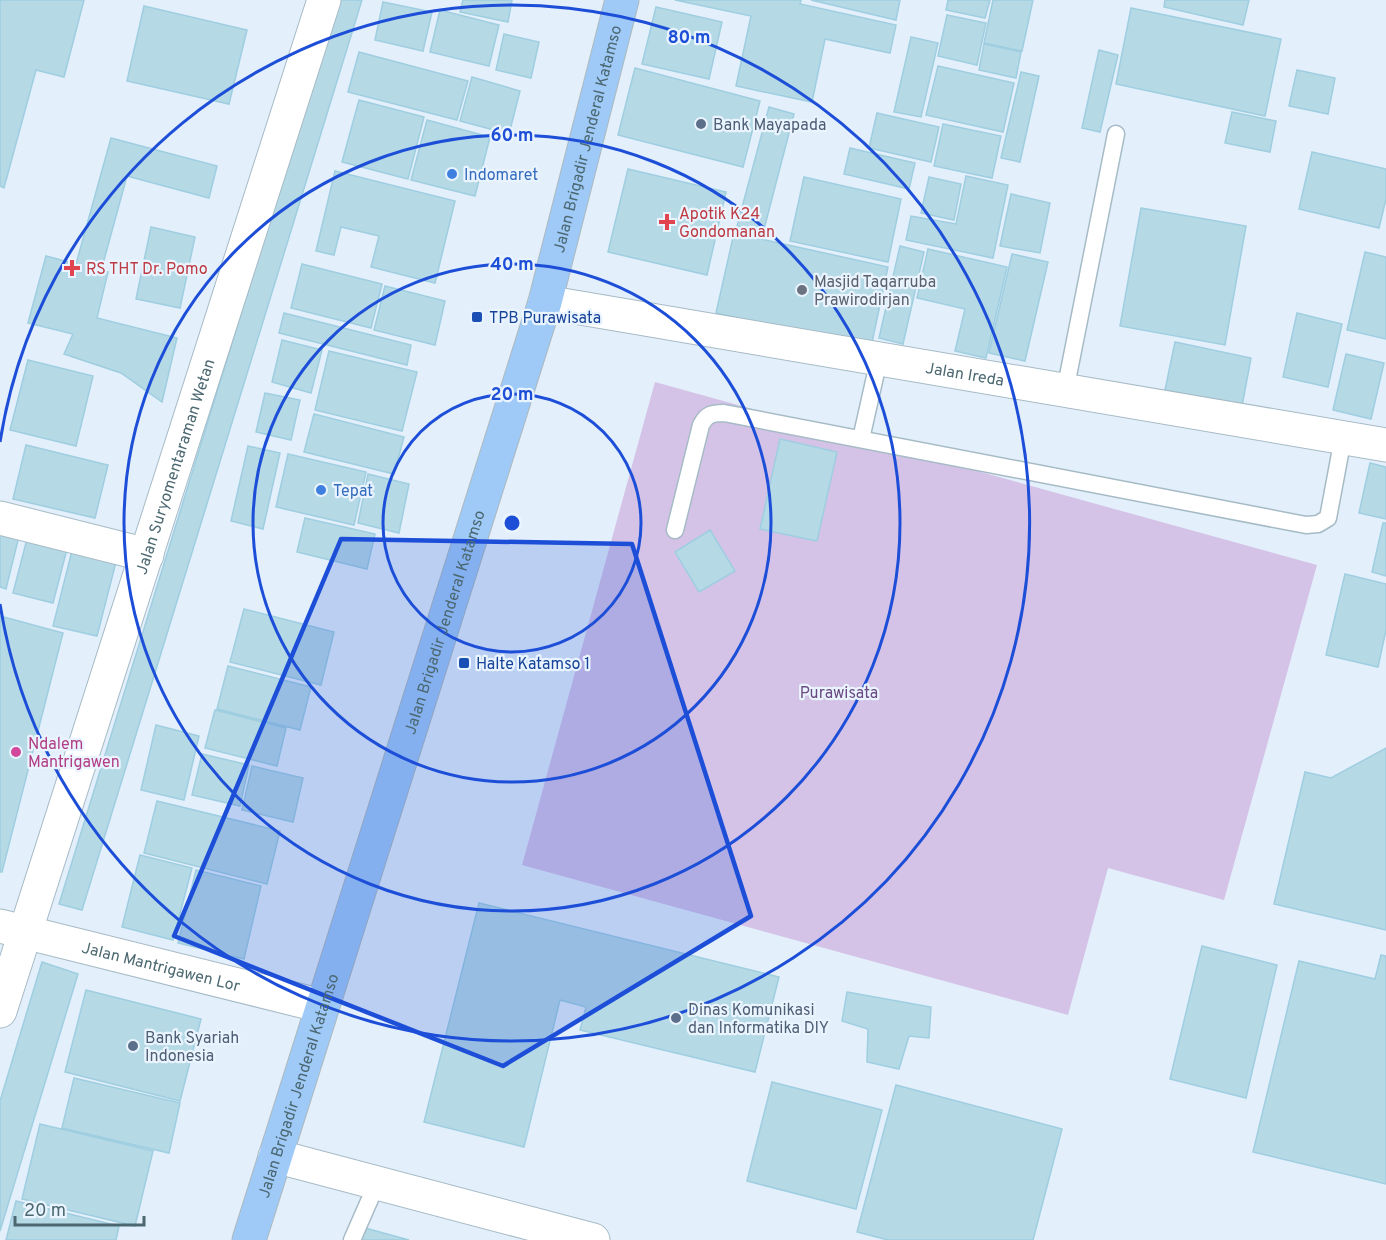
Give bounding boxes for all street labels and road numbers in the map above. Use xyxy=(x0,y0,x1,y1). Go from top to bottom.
street label: Jalan Brigadir Jenderal Katamso xyxy=(550,23,627,255)
street label: Jalan Suryomentaraman Wetan xyxy=(133,357,220,577)
street label: Jalan Ireda xyxy=(924,359,1005,392)
street label: Jalan Brigadir Jenderal Katamso xyxy=(401,508,491,737)
street label: Jalan Mantrigawen Lor xyxy=(79,939,242,997)
street label: Jalan Brigadir Jenderal Katamso xyxy=(255,971,344,1201)

